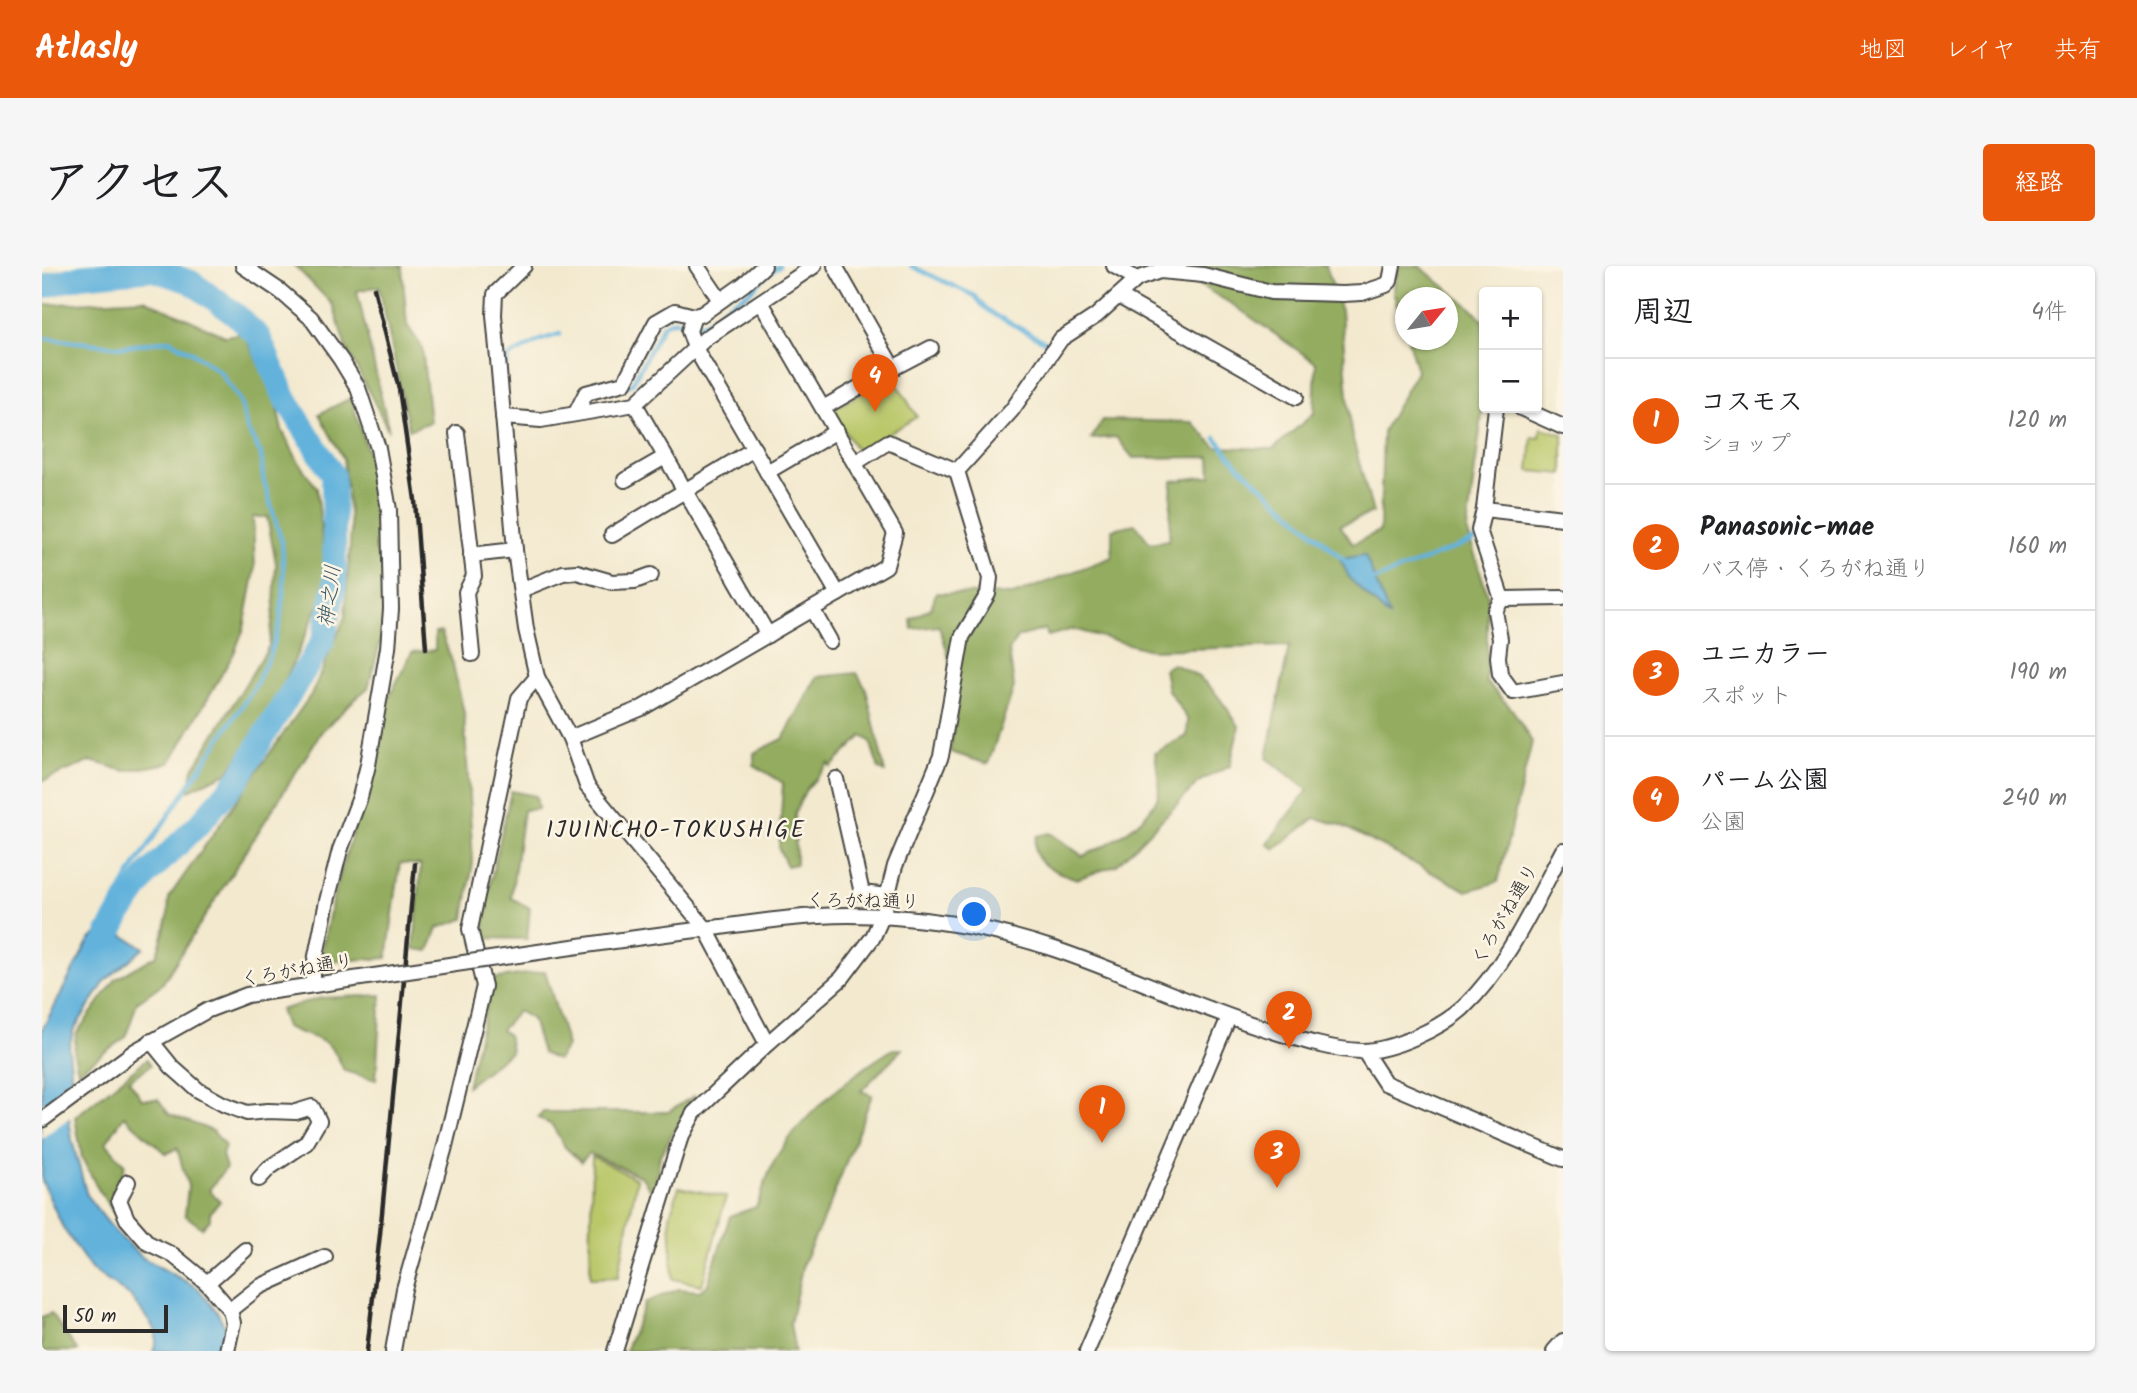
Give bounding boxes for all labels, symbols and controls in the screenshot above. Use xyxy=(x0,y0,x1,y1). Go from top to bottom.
text: Atlasly xyxy=(35,23,138,76)
text: 地図 xyxy=(1859,31,1907,70)
text: レイヤ xyxy=(1945,31,2016,70)
text: 共有 xyxy=(2054,31,2102,70)
button: 経路 xyxy=(1983,144,2095,221)
text: アクセス xyxy=(42,146,235,224)
north arrow xyxy=(1395,287,1458,350)
map controls xyxy=(1479,287,1542,413)
button: + xyxy=(1479,287,1542,350)
text: 周辺 xyxy=(1633,289,1693,337)
text: 4件 xyxy=(2031,295,2067,331)
button: − xyxy=(1479,350,1542,413)
pin: 4 xyxy=(852,354,898,412)
text: コスモス xyxy=(1700,382,1803,424)
text: 1 xyxy=(1653,403,1659,439)
text: 120 m xyxy=(2007,403,2067,439)
text: ショップ xyxy=(1700,427,1791,463)
text: Panasonic-mae xyxy=(1700,507,1874,549)
text: 2 xyxy=(1649,529,1663,565)
text: 160 m xyxy=(2008,529,2067,565)
text: バス停 · くろがね通り xyxy=(1700,552,1931,588)
water label: 神之川 xyxy=(310,563,351,629)
text: ユニカラー xyxy=(1700,634,1830,676)
text: 3 xyxy=(1650,655,1662,691)
text: 190 m xyxy=(2010,655,2067,691)
text: スポット xyxy=(1700,679,1792,715)
text: パーム公園 xyxy=(1700,760,1829,802)
text: 4 xyxy=(1650,781,1662,817)
text: 240 m xyxy=(2002,781,2067,817)
text: 公園 xyxy=(1700,805,1746,841)
district label: IJUINCHO-TOKUSHIGE xyxy=(546,813,806,849)
street label: くろがね通り xyxy=(1464,858,1547,972)
street label: くろがね通り xyxy=(806,886,920,918)
your location xyxy=(957,897,991,931)
street label: くろがね通り xyxy=(239,946,356,996)
pin: 2 xyxy=(1266,991,1312,1049)
pin: 1 xyxy=(1079,1085,1125,1143)
pin: 3 xyxy=(1254,1130,1300,1188)
scale bar xyxy=(63,1302,168,1334)
text: 50 m xyxy=(74,1302,116,1332)

